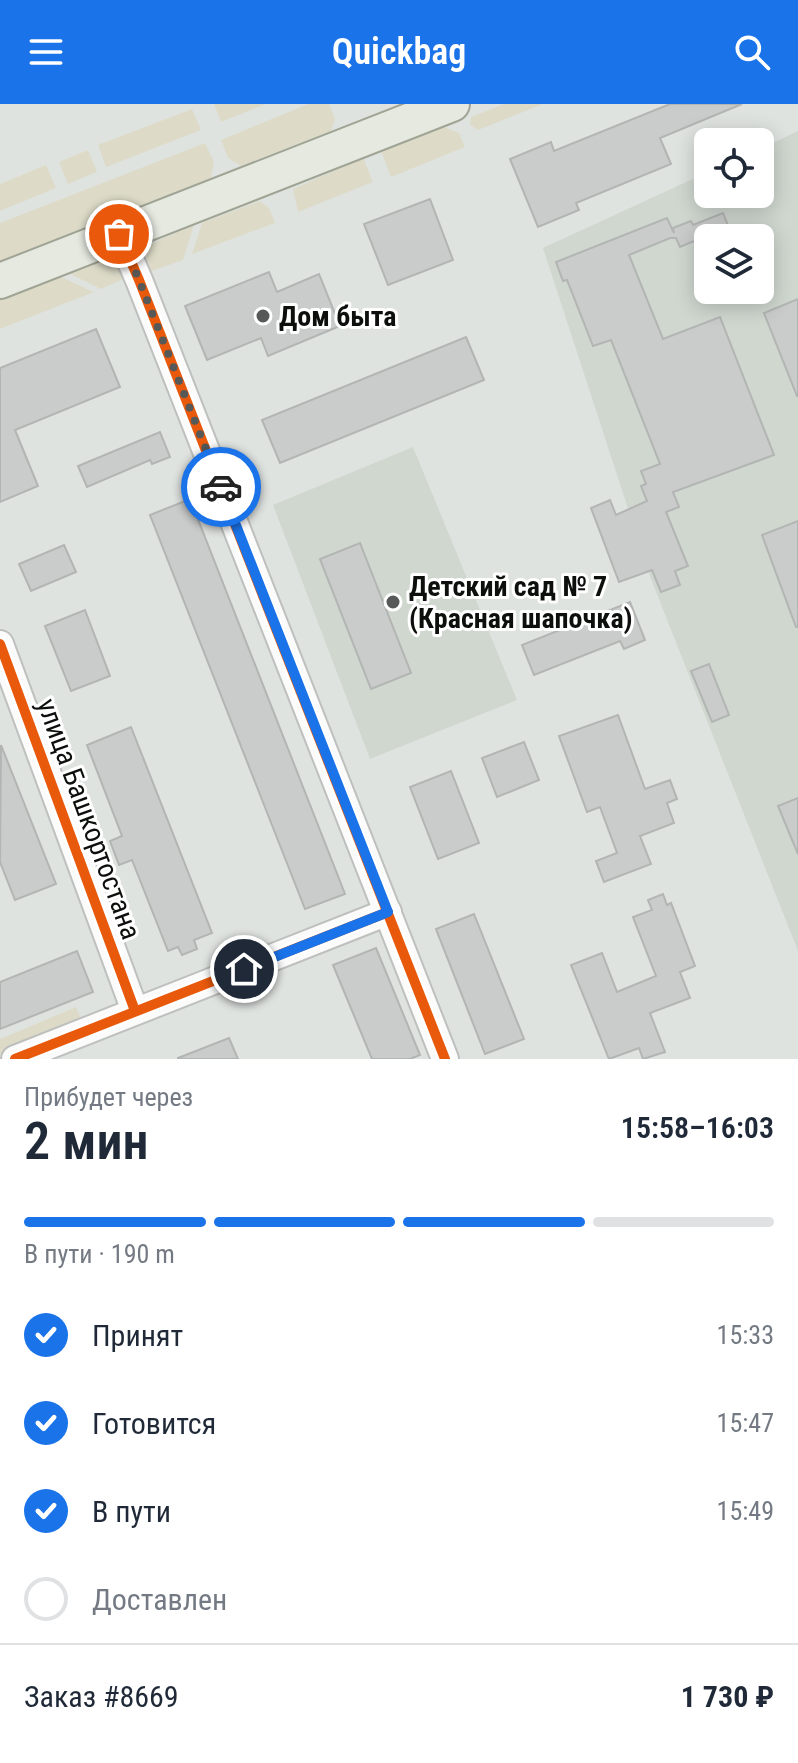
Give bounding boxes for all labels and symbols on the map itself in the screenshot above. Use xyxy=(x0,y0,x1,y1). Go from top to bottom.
pin xyxy=(85,200,153,268)
place label: Дом быта xyxy=(279,300,397,333)
marker: Дом быта xyxy=(254,307,272,325)
courier xyxy=(181,447,261,527)
place label: Детский сад № 7 (Красная шапочка) xyxy=(409,570,633,635)
marker: Детский сад № 7 (Красная шапочка) xyxy=(384,593,402,611)
street label: улица Башкортостана xyxy=(30,694,148,944)
pin xyxy=(210,935,278,1003)

